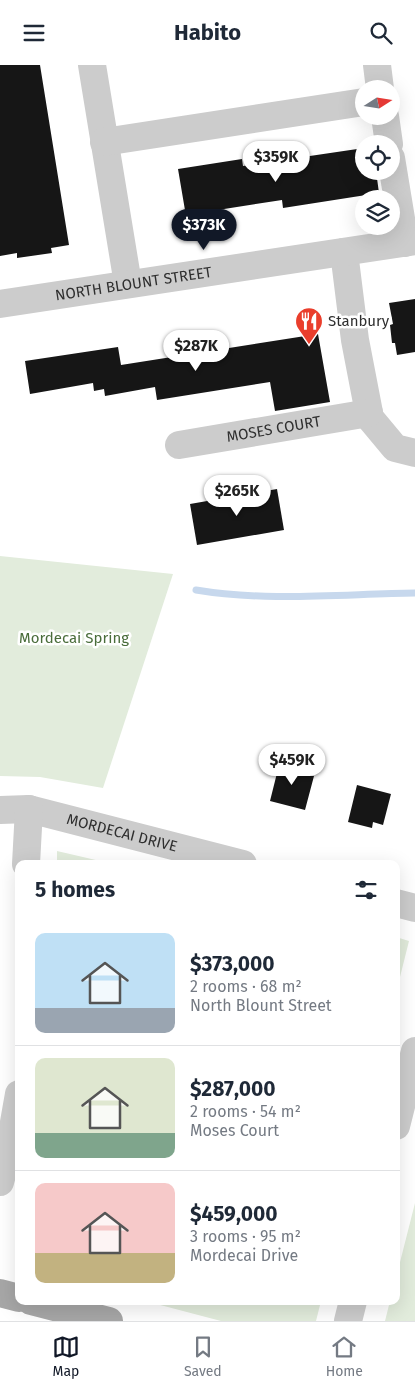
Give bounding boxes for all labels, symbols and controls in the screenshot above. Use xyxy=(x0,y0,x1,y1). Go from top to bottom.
icon: menu xyxy=(20,19,48,47)
text: Habito xyxy=(174,19,241,46)
icon: search xyxy=(367,19,395,47)
north arrow xyxy=(355,80,400,125)
map controls xyxy=(355,80,400,235)
button: locate xyxy=(355,135,400,180)
pin: $359K xyxy=(241,141,311,183)
text: $359K xyxy=(254,147,298,166)
button: layers xyxy=(355,190,400,235)
pin: $373K xyxy=(169,209,239,251)
text: $373K xyxy=(183,215,225,234)
street label: NORTH BLOUNT STREET xyxy=(54,263,213,305)
restaurant icon: Stanbury xyxy=(294,306,324,345)
place label: Stanbury xyxy=(328,312,390,330)
pin: $287K xyxy=(161,329,231,372)
text: $287K xyxy=(174,336,218,355)
street label: MOSES COURT xyxy=(225,412,322,446)
pin: $265K xyxy=(202,475,272,517)
text: $265K xyxy=(215,481,259,500)
park label: Mordecai Spring xyxy=(19,629,129,647)
pin: $459K xyxy=(257,743,327,786)
text: $459K xyxy=(269,750,315,769)
street label: MORDECAI DRIVE xyxy=(65,810,179,856)
icon: filters xyxy=(352,876,380,904)
text: 5 homes xyxy=(35,877,115,903)
text: $373,000 xyxy=(190,951,275,977)
icon: home xyxy=(75,953,135,1013)
text: 2 rooms · 68 m² xyxy=(190,977,302,996)
text: North Blount Street xyxy=(190,996,332,1015)
text: $287,000 xyxy=(190,1076,276,1102)
icon: home xyxy=(75,1078,135,1138)
text: 2 rooms · 54 m² xyxy=(190,1102,301,1121)
text: Moses Court xyxy=(190,1121,279,1140)
text: $459,000 xyxy=(190,1201,278,1227)
icon: home xyxy=(75,1203,135,1263)
text: 3 rooms · 95 m² xyxy=(190,1227,301,1246)
text: Mordecai Drive xyxy=(190,1246,298,1265)
tab: Map xyxy=(52,1333,80,1380)
tab: Saved xyxy=(184,1333,222,1380)
tab: Home xyxy=(326,1333,363,1380)

